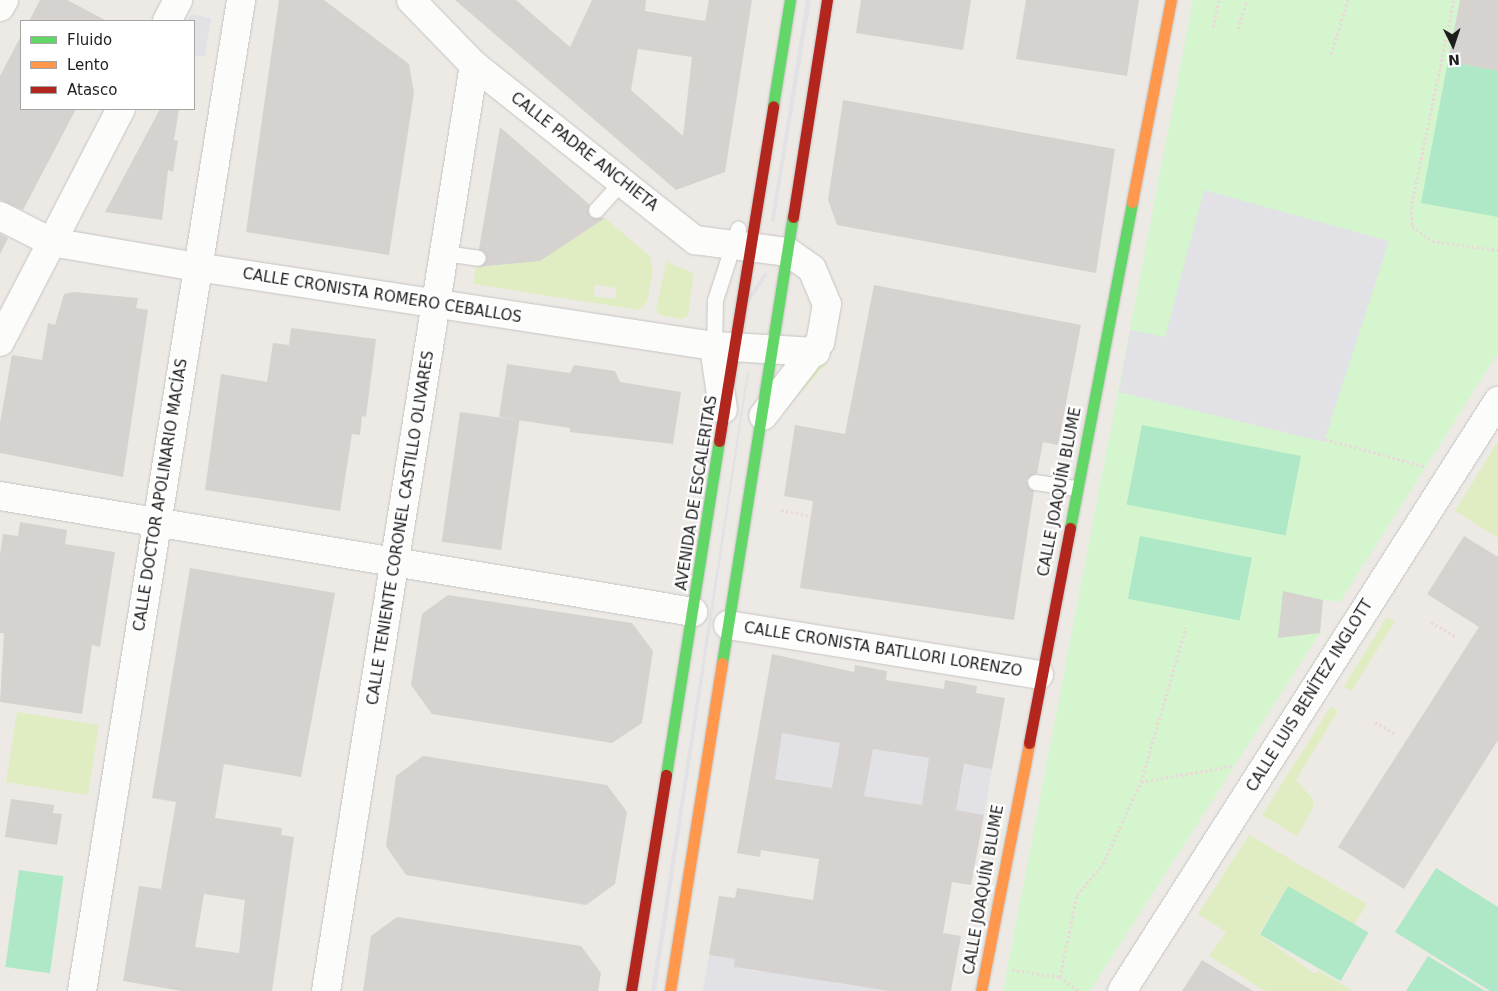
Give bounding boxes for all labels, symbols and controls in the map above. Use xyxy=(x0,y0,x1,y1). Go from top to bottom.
legend xyxy=(20,20,195,110)
north arrow xyxy=(1428,20,1478,70)
text: Fluido xyxy=(67,31,112,49)
text: N xyxy=(1448,52,1460,68)
text: Lento xyxy=(67,56,109,74)
text: Atasco xyxy=(67,81,117,99)
street label: CALLE PADRE ANCHIETA xyxy=(507,89,661,215)
street label: CALLE CRONISTA ROMERO CEBALLOS xyxy=(241,265,523,327)
street label: CALLE TENIENTE CORONEL CASTILLO OLIVARES xyxy=(364,350,438,706)
street label: CALLE DOCTOR APOLINARIO MACÍAS xyxy=(131,357,191,633)
street label: AVENIDA DE ESCALERITAS xyxy=(673,394,721,592)
street label: CALLE JOAQUÍN BLUME xyxy=(1035,406,1085,578)
street label: CALLE LUIS BENÍTEZ INGLOTT xyxy=(1243,597,1377,795)
street label: CALLE CRONISTA BATLLORI LORENZO xyxy=(743,619,1023,681)
street label: CALLE JOAQUÍN BLUME xyxy=(960,804,1008,976)

